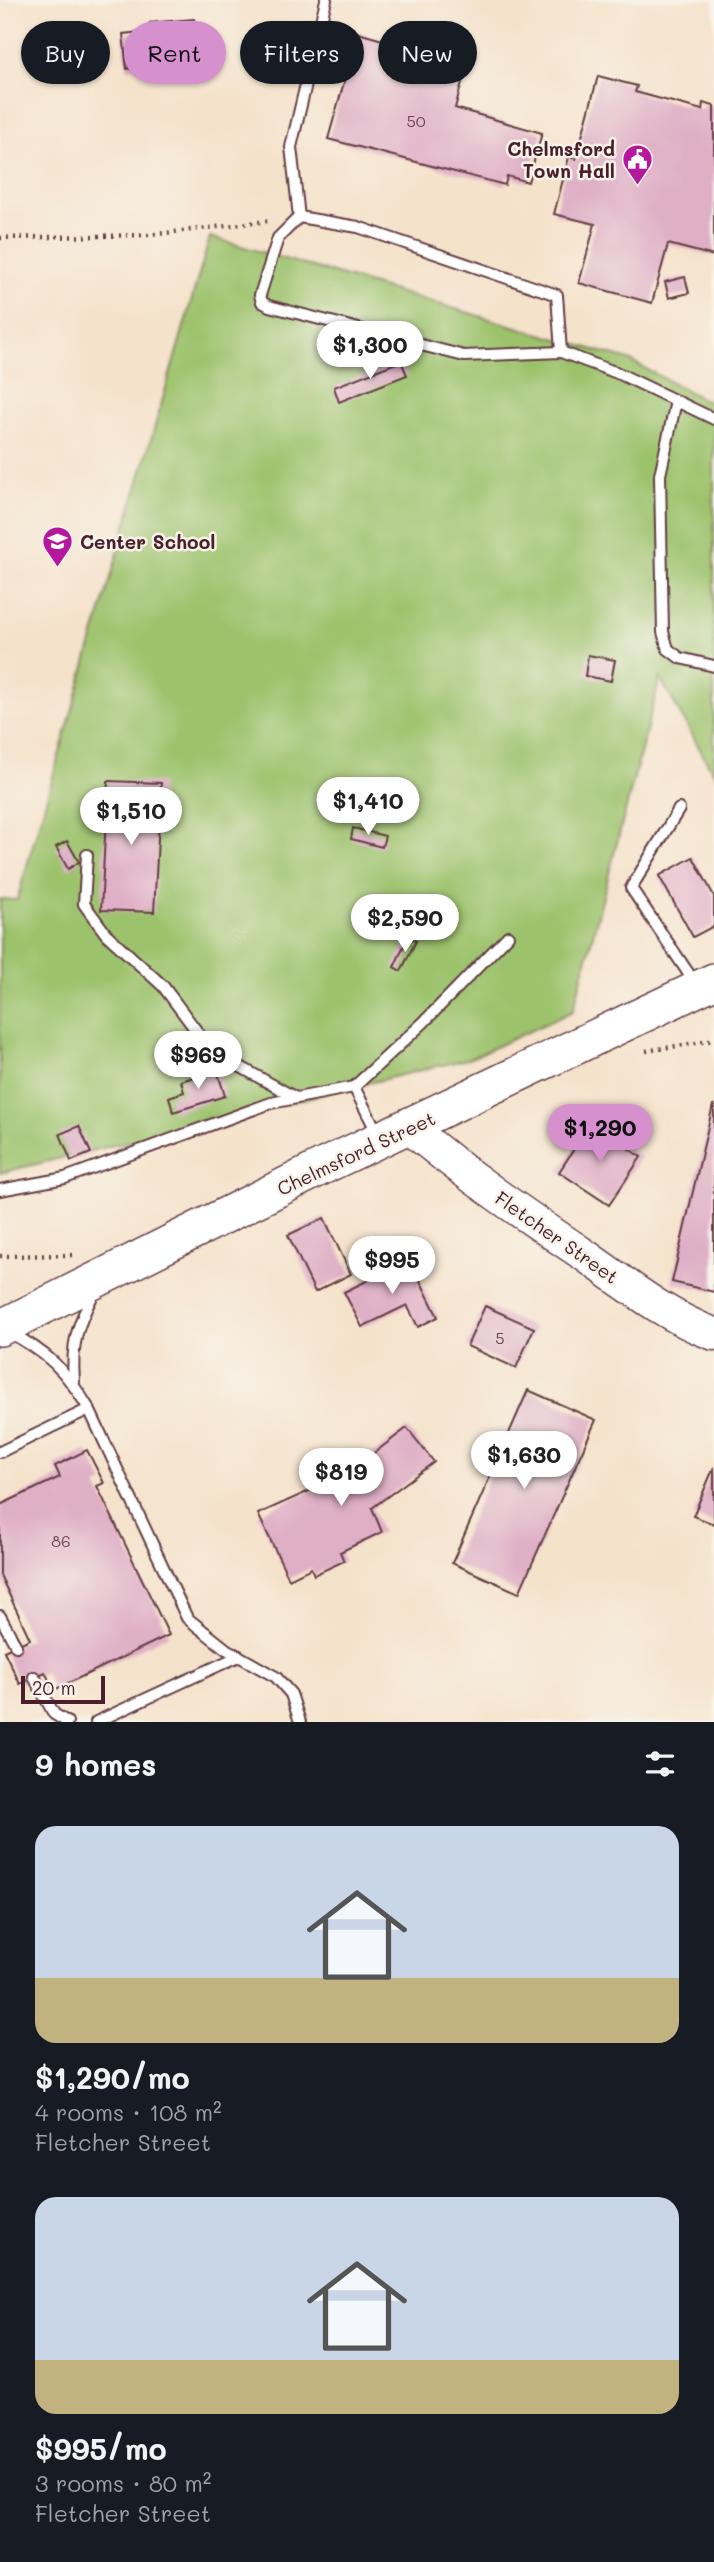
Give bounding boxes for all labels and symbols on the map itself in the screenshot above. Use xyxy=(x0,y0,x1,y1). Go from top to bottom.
house number: 50 xyxy=(406,110,426,131)
place label: Chelmsford Town Hall xyxy=(507,136,615,183)
public building icon: Chelmsford Town Hall xyxy=(621,142,655,186)
pin: $1,300 xyxy=(313,322,427,381)
school or university icon: Center School xyxy=(40,524,74,568)
place label: Center School xyxy=(80,529,215,554)
pin: $1,410 xyxy=(311,778,425,837)
pin: $1,510 xyxy=(74,788,188,847)
pin: $2,590 xyxy=(348,894,462,954)
pin: $969 xyxy=(157,1032,239,1091)
pin: $1,290 xyxy=(543,1104,657,1164)
street label: Chelmsford Street xyxy=(273,1105,439,1201)
street label: Fletcher Street xyxy=(490,1185,624,1289)
pin: $995 xyxy=(351,1236,433,1296)
house number: 5 xyxy=(495,1327,505,1348)
pin: $1,630 xyxy=(467,1432,581,1491)
pin: $819 xyxy=(300,1448,382,1508)
house number: 86 xyxy=(51,1530,71,1551)
scale bar xyxy=(21,1673,105,1705)

